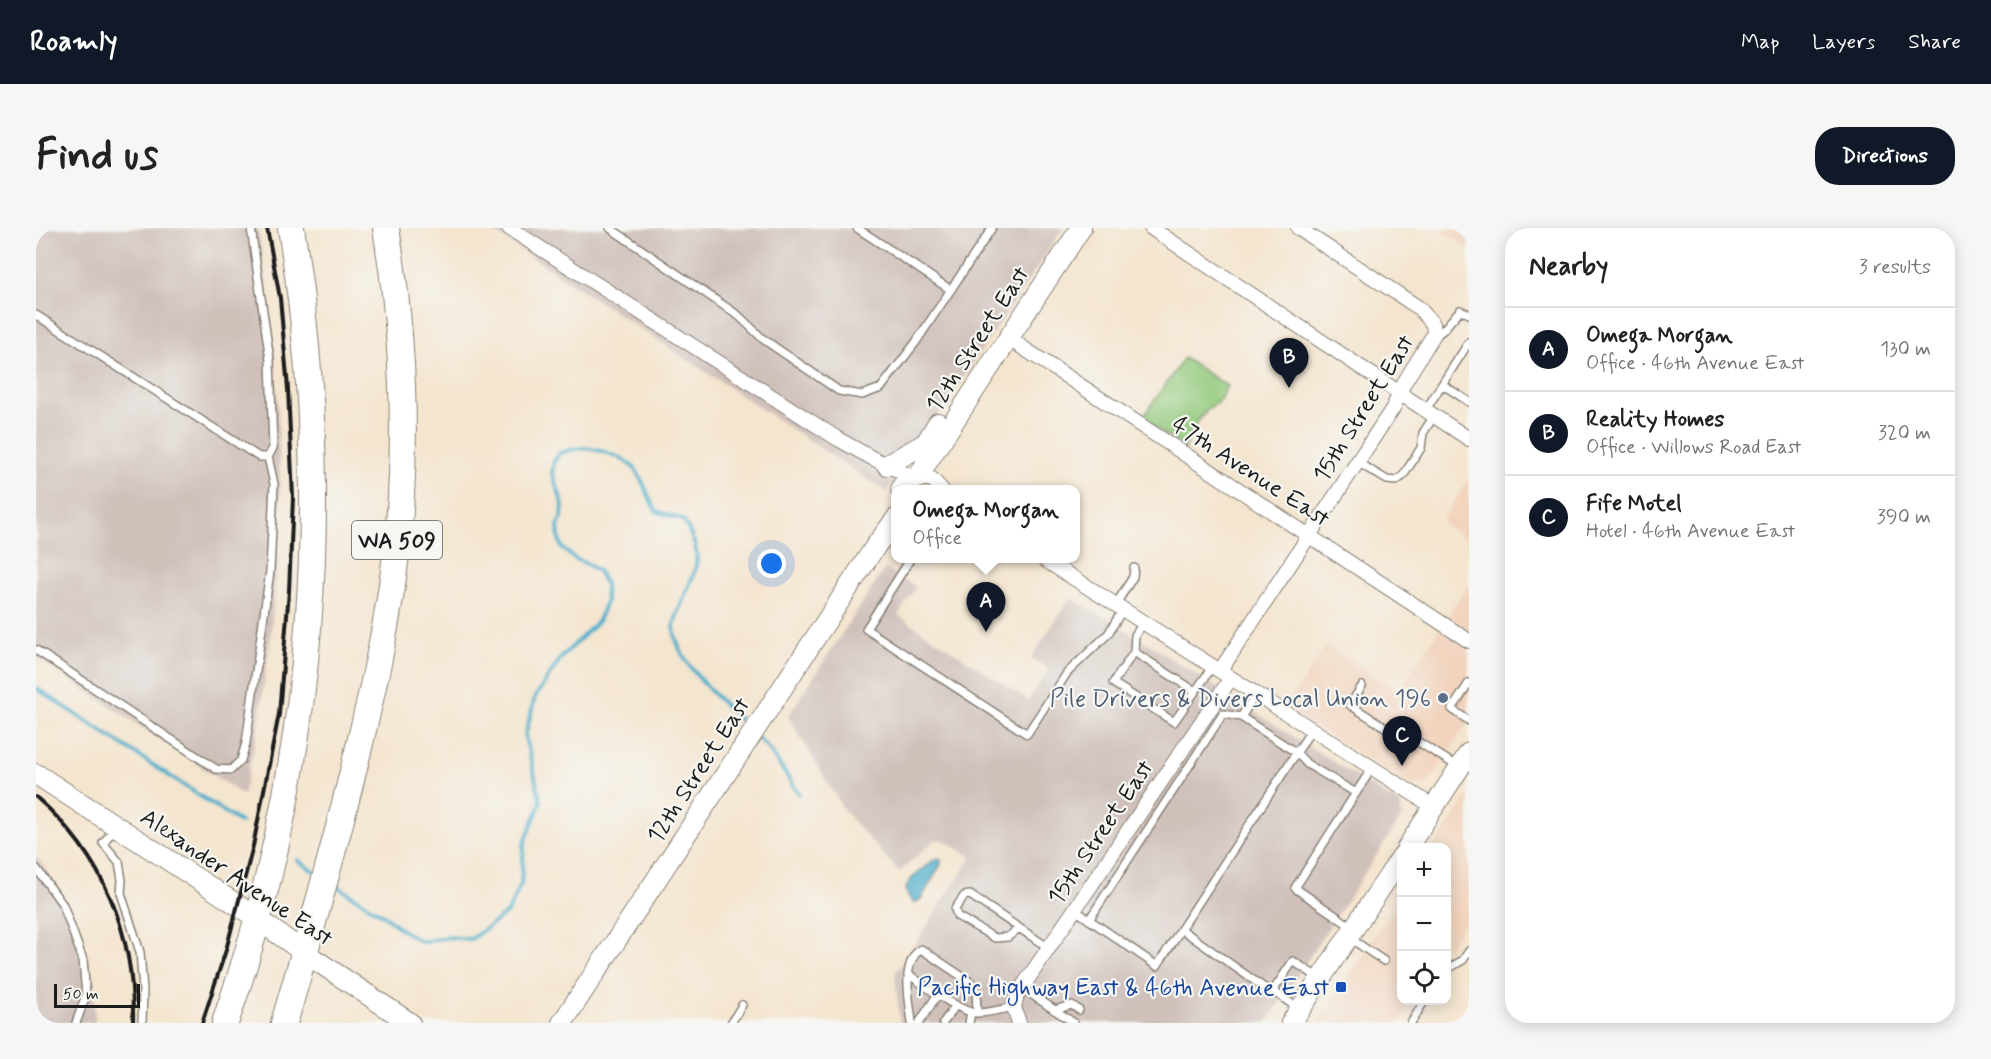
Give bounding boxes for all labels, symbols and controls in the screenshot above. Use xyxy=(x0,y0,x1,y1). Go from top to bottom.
text: Roamly xyxy=(30,24,118,61)
text: Map xyxy=(1741,28,1779,56)
text: Layers xyxy=(1812,28,1875,56)
text: Share xyxy=(1908,28,1961,56)
button: Directions xyxy=(1815,127,1955,185)
text: Find us xyxy=(36,129,158,184)
text: Nearby xyxy=(1529,250,1608,284)
text: 3 results xyxy=(1859,254,1931,281)
street label: 12th Street East xyxy=(919,261,1037,419)
text: Omega Morgan xyxy=(1586,322,1733,350)
street label: 15th Street East xyxy=(1307,329,1422,488)
text: A xyxy=(1542,336,1555,363)
text: 130 m xyxy=(1880,336,1931,363)
pin: B xyxy=(1270,338,1308,388)
text: Office · 46th Avenue East xyxy=(1586,350,1804,377)
text: Reality Homes xyxy=(1586,406,1724,434)
street label: 47th Avenue East xyxy=(1165,410,1335,535)
text: B xyxy=(1542,420,1555,447)
text: 320 m xyxy=(1878,420,1931,447)
text: Office · Willows Road East xyxy=(1586,434,1801,461)
popup xyxy=(891,485,1080,563)
text: Fife Motel xyxy=(1586,490,1682,518)
text: Omega Morgan xyxy=(912,497,1059,525)
text: C xyxy=(1541,504,1556,531)
text: 390 m xyxy=(1877,504,1931,531)
text: Hotel · 46th Avenue East xyxy=(1586,518,1795,545)
road number: WA 509 xyxy=(352,521,442,559)
text: Office xyxy=(912,525,962,552)
your location xyxy=(757,549,786,578)
pin: A xyxy=(966,582,1006,632)
place label: Pile Drivers & Divers Local Union 196 xyxy=(1050,684,1431,715)
marker: Pile Drivers & Divers Local Union 196 xyxy=(1436,691,1450,705)
street label: 12th Street East xyxy=(640,692,758,850)
pin: C xyxy=(1382,716,1422,766)
street label: 15th Street East xyxy=(1041,754,1161,911)
street label: Alexander Avenue East xyxy=(134,802,339,955)
map controls xyxy=(1397,843,1451,1005)
button: + xyxy=(1397,843,1451,897)
button: − xyxy=(1397,897,1451,951)
button: locate xyxy=(1397,951,1451,1005)
place label: Pacific Highway East & 46th Avenue East xyxy=(917,973,1329,1006)
marker: Pacific Highway East & 46th Avenue East xyxy=(1334,980,1348,994)
scale bar xyxy=(54,981,140,1008)
text: 50 m xyxy=(63,984,99,1005)

